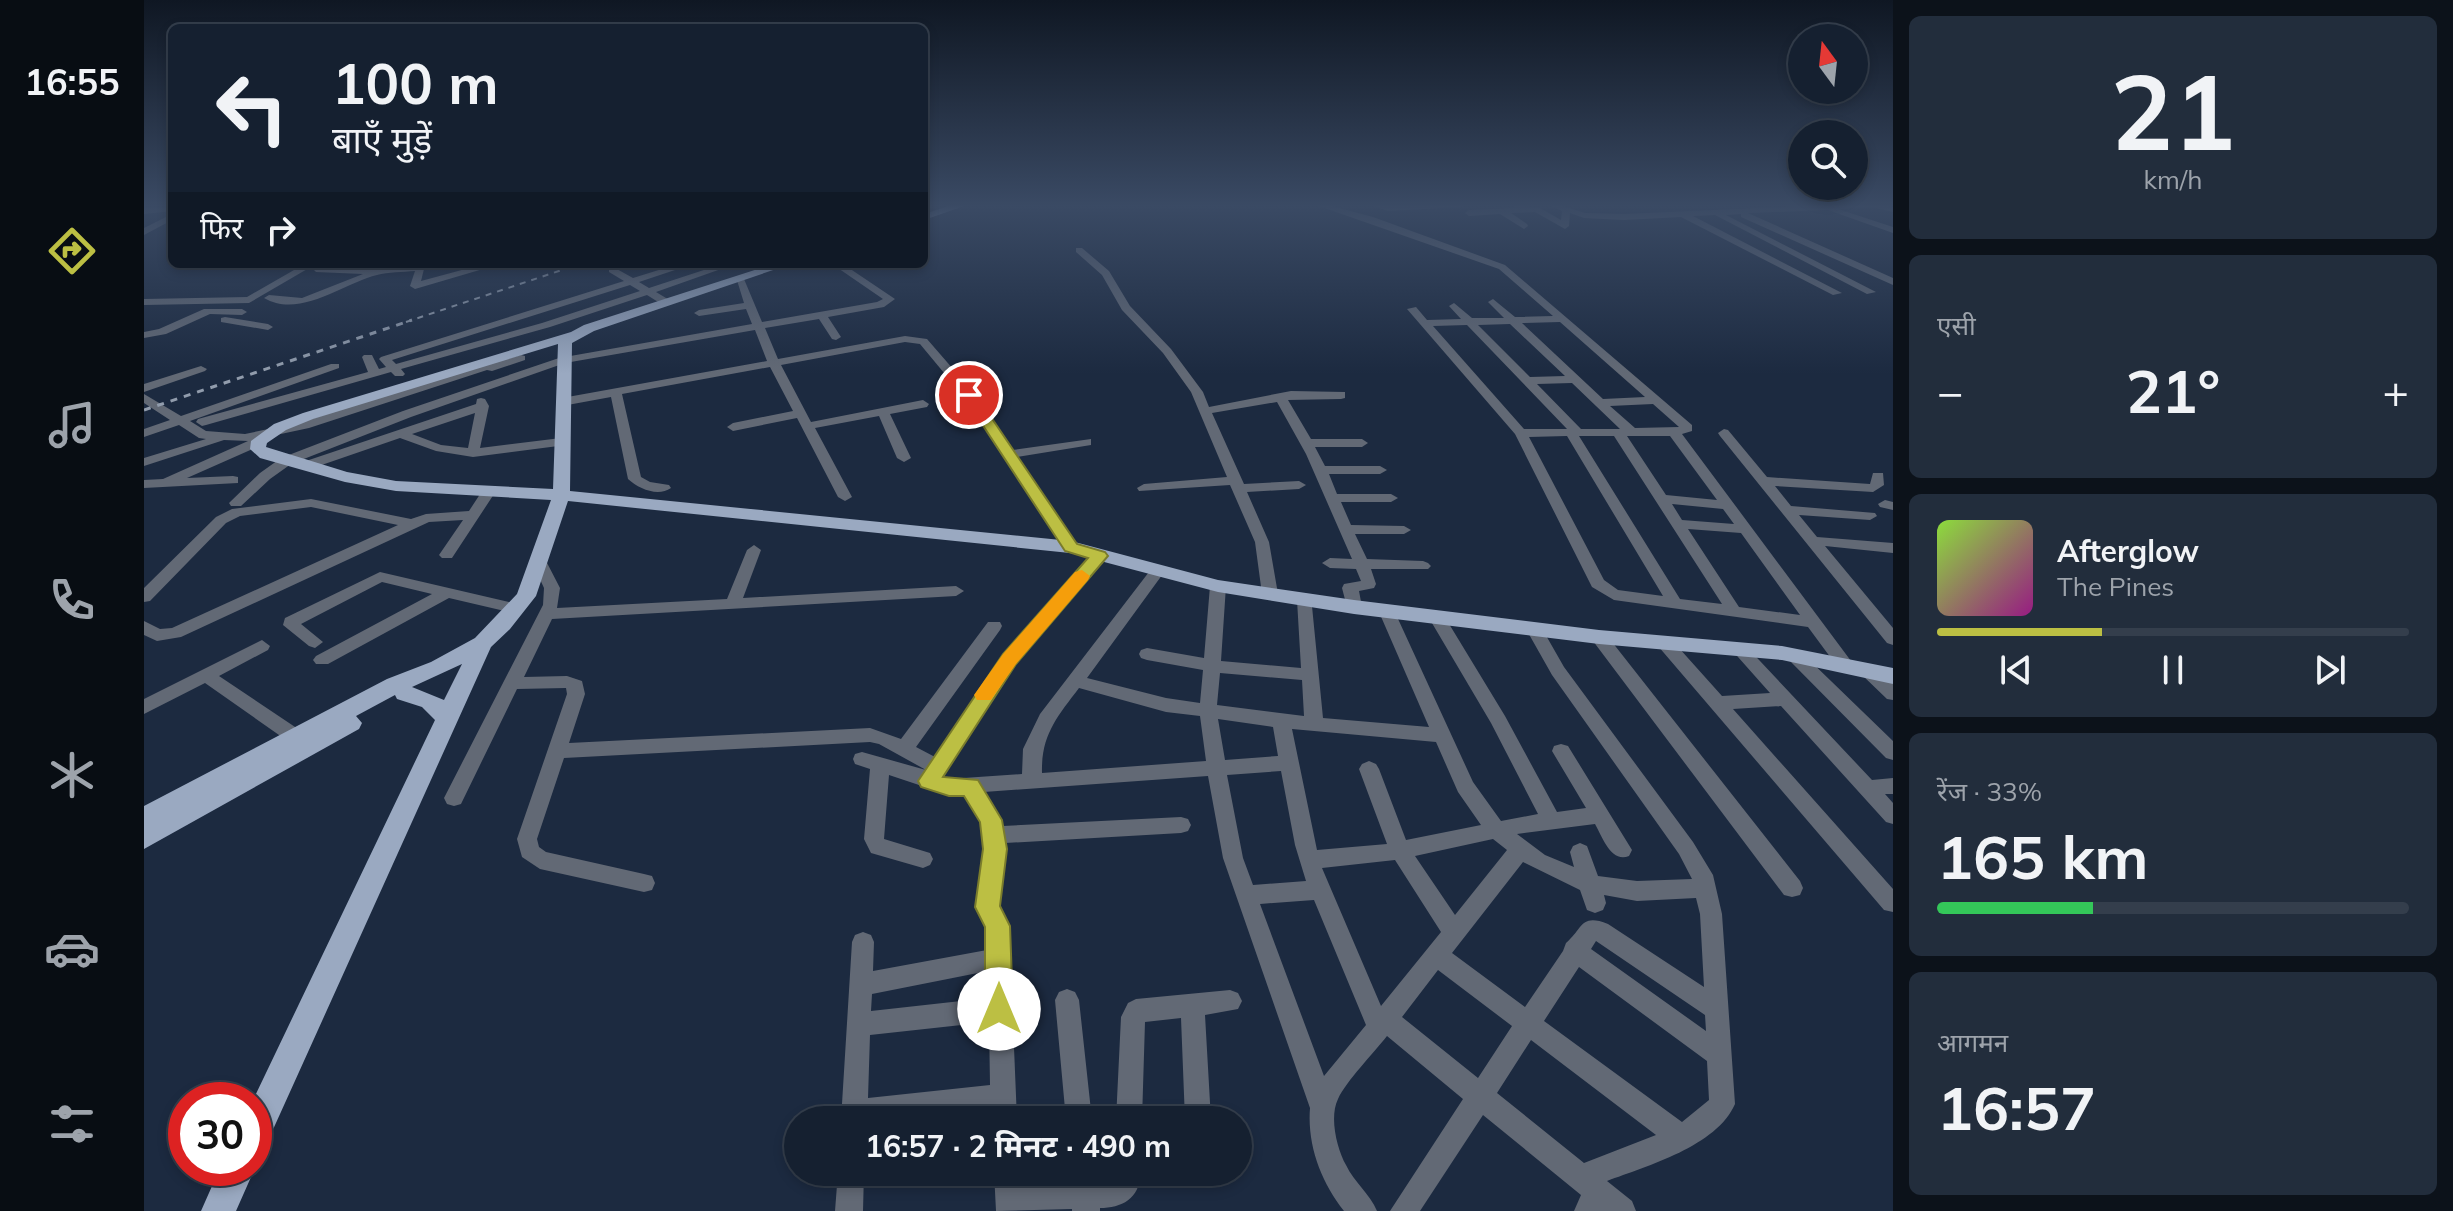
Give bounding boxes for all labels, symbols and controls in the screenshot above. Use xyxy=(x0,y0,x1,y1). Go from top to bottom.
north arrow xyxy=(1788,24,1868,104)
map controls xyxy=(1788,24,1868,200)
text: 21 xyxy=(2111,45,2235,176)
text: 100 m xyxy=(332,48,499,118)
icon: left xyxy=(200,56,304,160)
text: 16:55 xyxy=(24,59,120,104)
text: बाएँ मुड़ें xyxy=(332,117,432,162)
button: search xyxy=(1788,120,1868,200)
text: km/h xyxy=(2144,163,2202,196)
icon: right xyxy=(259,208,303,252)
text: फिर xyxy=(200,209,243,247)
icon: directions xyxy=(44,223,100,279)
text: एसी xyxy=(1937,309,1976,342)
text: 21° xyxy=(2126,353,2220,428)
pin xyxy=(935,361,1003,429)
text: − xyxy=(1937,364,1963,419)
text: + xyxy=(2383,364,2409,419)
icon: arrive xyxy=(947,373,991,417)
icon: music xyxy=(44,397,100,453)
text: Afterglow xyxy=(2057,532,2199,570)
text: The Pines xyxy=(2057,570,2174,603)
icon: phone xyxy=(44,572,100,628)
icon: previous xyxy=(1994,648,2038,692)
icon: pause xyxy=(2151,648,2195,692)
icon: next xyxy=(2308,648,2352,692)
icon: climate xyxy=(44,747,100,803)
text: रेंज · 33% xyxy=(1937,775,2042,808)
text: 165 km xyxy=(1937,819,2149,894)
icon: car xyxy=(44,921,100,977)
position arrow xyxy=(957,967,1041,1051)
text: आगमन xyxy=(1937,1026,2008,1059)
text: 16:57 xyxy=(1937,1070,2096,1145)
speed limit sign: 30 xyxy=(168,1082,272,1186)
icon: filters xyxy=(44,1096,100,1152)
text: 16:57 · 2 मिनट · 490 m xyxy=(865,1127,1171,1165)

